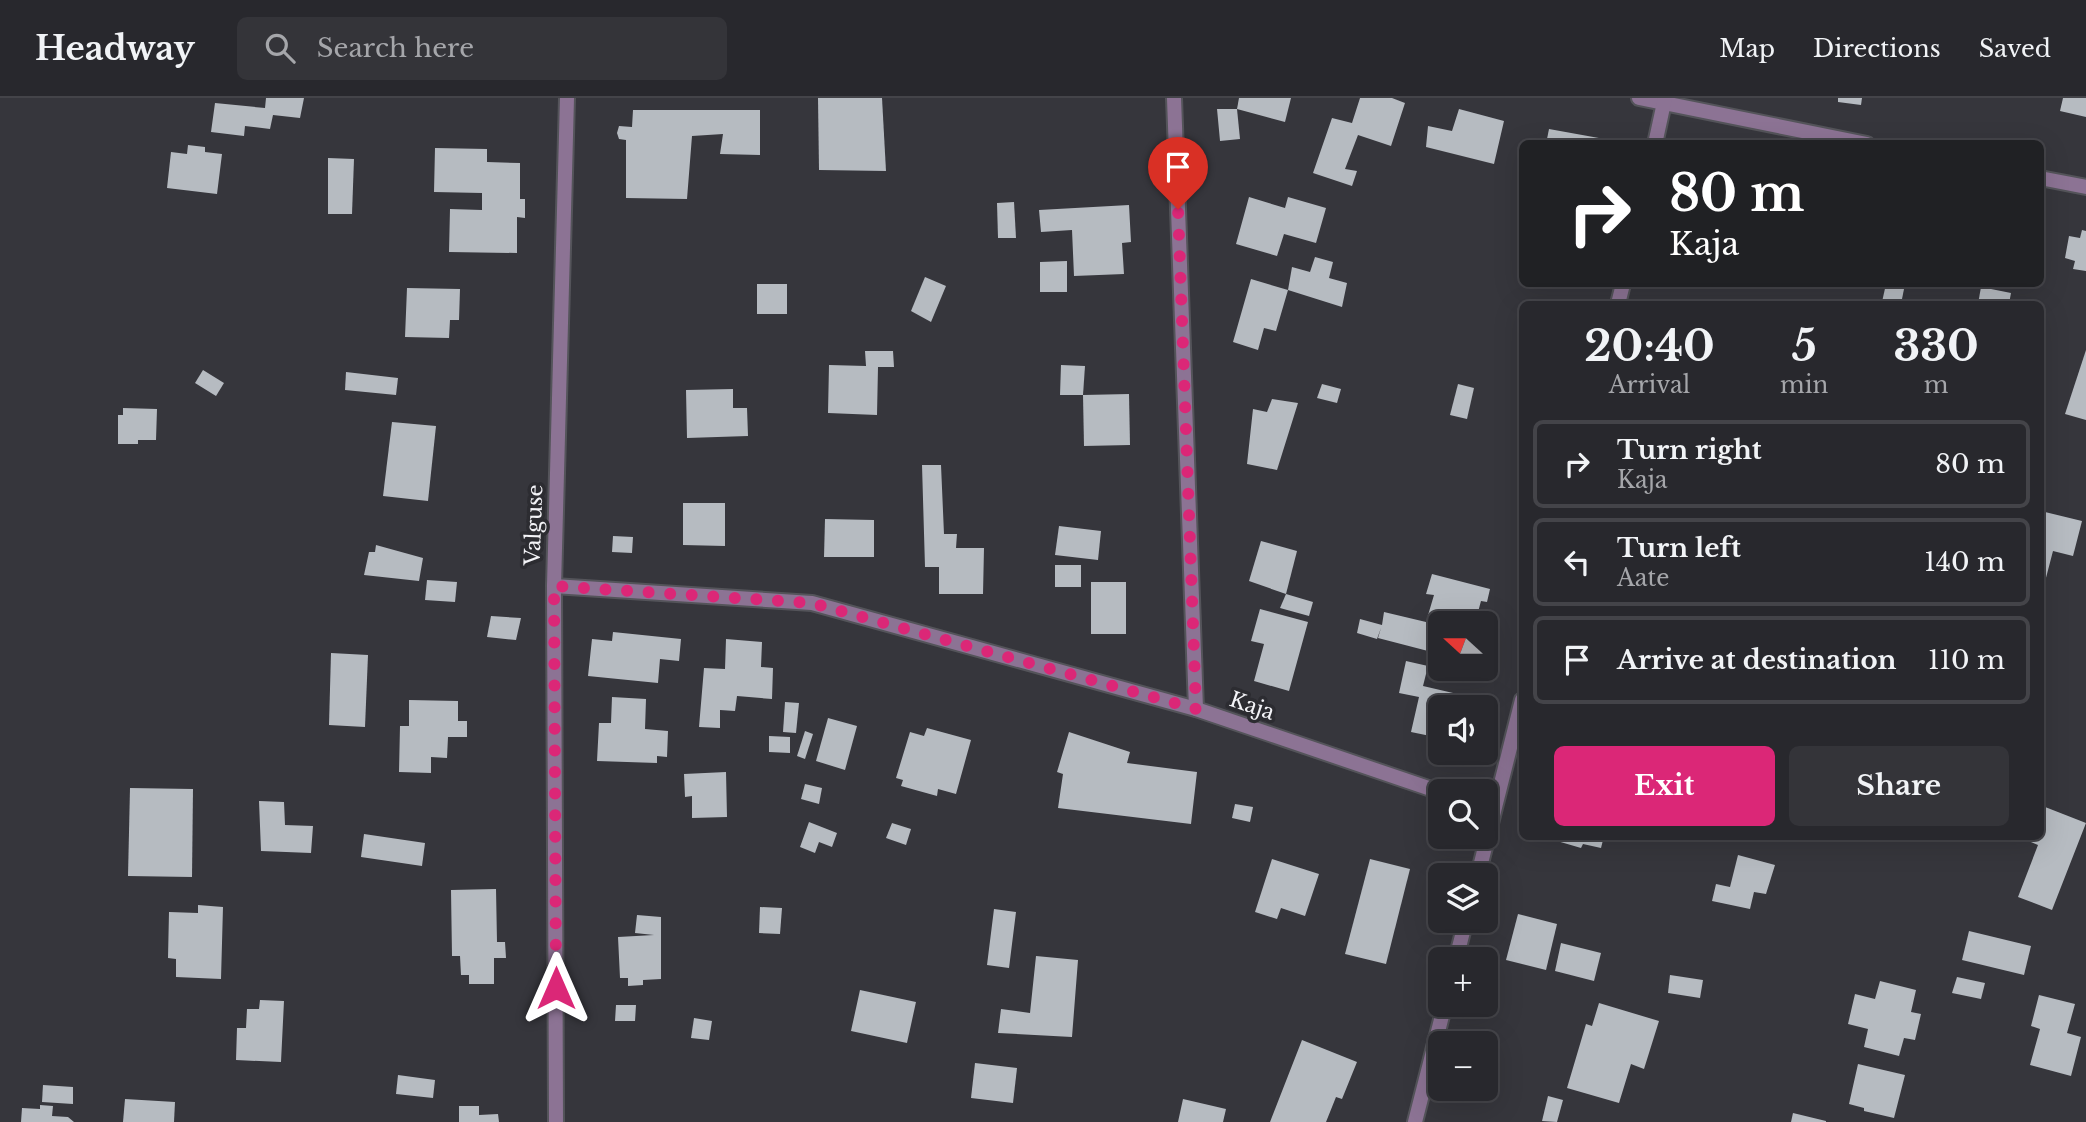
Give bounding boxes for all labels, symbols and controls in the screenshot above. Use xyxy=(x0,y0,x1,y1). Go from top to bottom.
search box xyxy=(237,17,727,80)
text: Headway xyxy=(35,28,195,69)
icon: search xyxy=(261,29,299,67)
text: Search here xyxy=(317,32,474,64)
text: Map xyxy=(1719,34,1775,63)
text: Directions xyxy=(1813,34,1941,63)
text: Saved xyxy=(1979,34,2051,63)
pin xyxy=(1148,137,1208,209)
icon: arrive xyxy=(1159,148,1197,186)
text: 80 m xyxy=(1669,163,1804,224)
icon: right xyxy=(1554,168,1645,259)
text: Kaja xyxy=(1669,224,1739,264)
text: 20:40 xyxy=(1584,320,1715,372)
text: 5 xyxy=(1792,320,1817,372)
text: 330 xyxy=(1894,320,1979,372)
text: Arrival xyxy=(1609,371,1690,399)
text: min xyxy=(1780,371,1828,399)
text: m xyxy=(1924,371,1949,399)
text: Turn right xyxy=(1617,434,1762,466)
icon: right xyxy=(1558,445,1596,483)
text: 80 m xyxy=(1935,448,2005,480)
text: Kaja xyxy=(1617,466,1667,494)
street label: Valguse xyxy=(520,484,548,567)
text: Turn left xyxy=(1617,532,1741,564)
icon: left xyxy=(1558,543,1596,581)
text: 140 m xyxy=(1924,546,2005,578)
text: Aate xyxy=(1617,564,1669,592)
north arrow xyxy=(1428,611,1498,681)
map controls xyxy=(1428,611,1498,1101)
icon: arrive xyxy=(1558,641,1596,679)
text: Arrive at destination xyxy=(1617,644,1897,676)
text: 110 m xyxy=(1928,644,2005,676)
street label: Kaja xyxy=(1226,686,1278,726)
button: sound xyxy=(1428,695,1498,765)
button: Exit xyxy=(1554,746,1775,826)
button: Share xyxy=(1789,746,2009,826)
button: search xyxy=(1428,779,1498,849)
button: layers xyxy=(1428,863,1498,933)
button: + xyxy=(1428,947,1498,1017)
position arrow xyxy=(519,951,593,1025)
button: − xyxy=(1428,1031,1498,1101)

